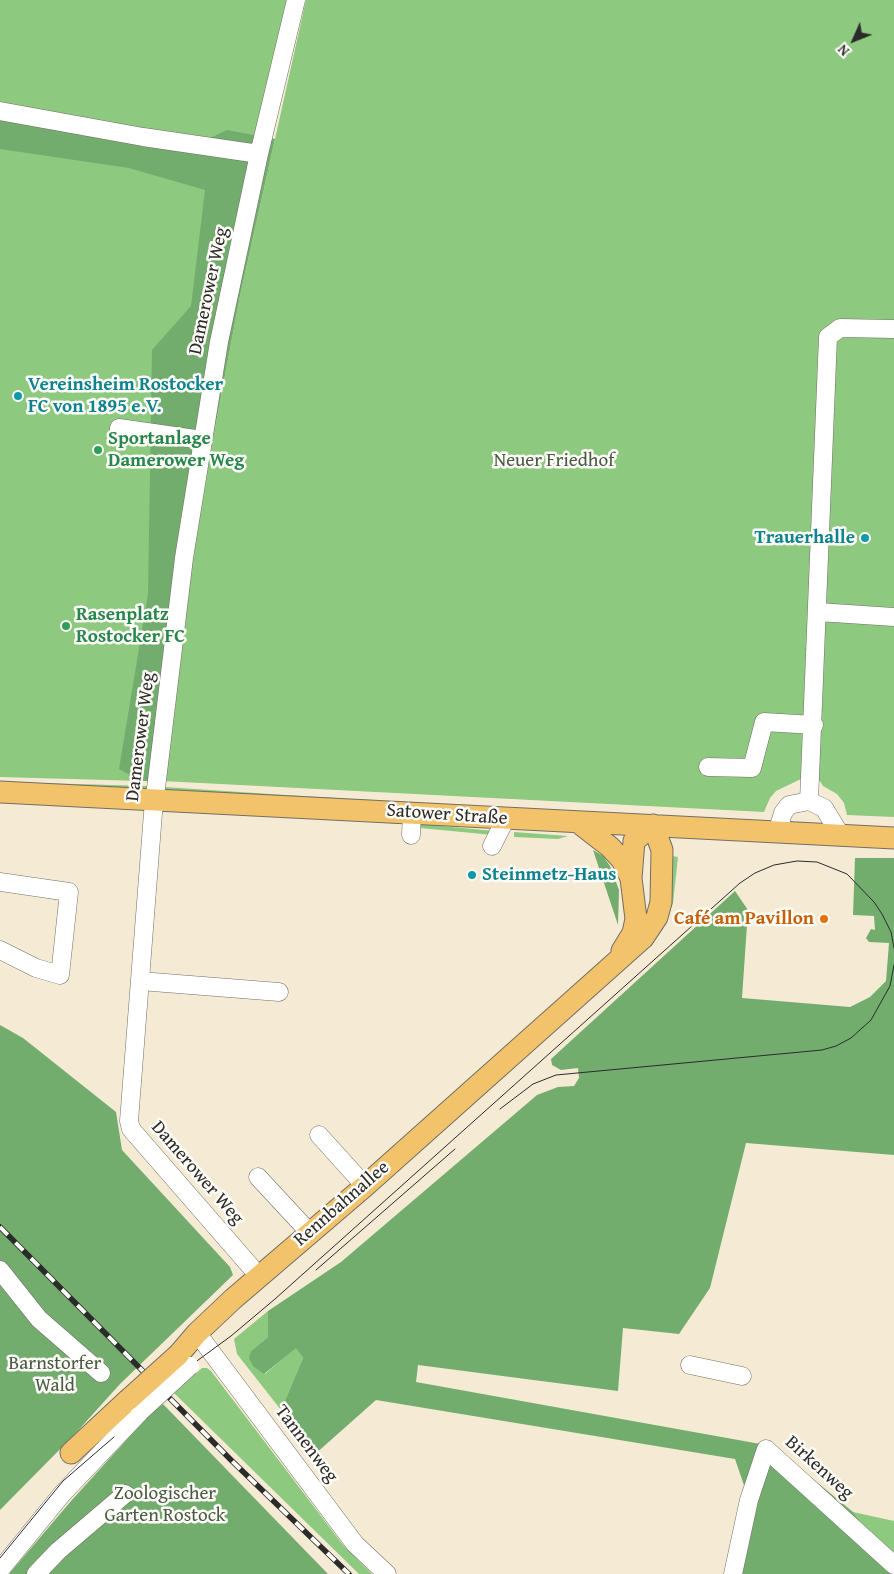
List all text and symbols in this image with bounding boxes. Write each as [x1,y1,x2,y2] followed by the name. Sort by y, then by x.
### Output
[829,15,879,65] north arrow
[833,40,854,61] text: N
[184,225,234,357] street label: Damerower Weg
[28,374,223,418] place label: Vereinsheim Rostocker FC von 1895 e.V.
[12,390,24,402] marker: Vereinsheim Rostocker FC von 1895 e.V.
[108,428,244,472] place label: Sportanlage Damerower Weg
[92,444,104,456] marker: Sportanlage Damerower Weg
[494,450,614,472] park label: Neuer Friedhof
[754,527,855,549] place label: Trauerhalle
[859,532,871,544] marker: Trauerhalle
[76,604,185,648] place label: Rasenplatz Rostocker FC
[60,620,72,632] marker: Rasenplatz Rostocker FC
[122,671,160,803] street label: Damerower Weg
[386,799,508,831] street label: Satower Straße
[482,864,616,886] place label: Steinmetz-Haus
[466,869,478,881] marker: Steinmetz-Haus
[674,908,814,930] place label: Café am Pavillon
[818,913,830,925] marker: Café am Pavillon
[146,1117,248,1229] street label: Damerower Weg
[290,1156,394,1252] street label: Rennbahnallee
[9,1353,101,1397] park label: Barnstorfer Wald
[269,1401,343,1487] street label: Tannenweg
[780,1431,858,1505] street label: Birkenweg
[105,1483,225,1527] park label: Zoologischer Garten Rostock

